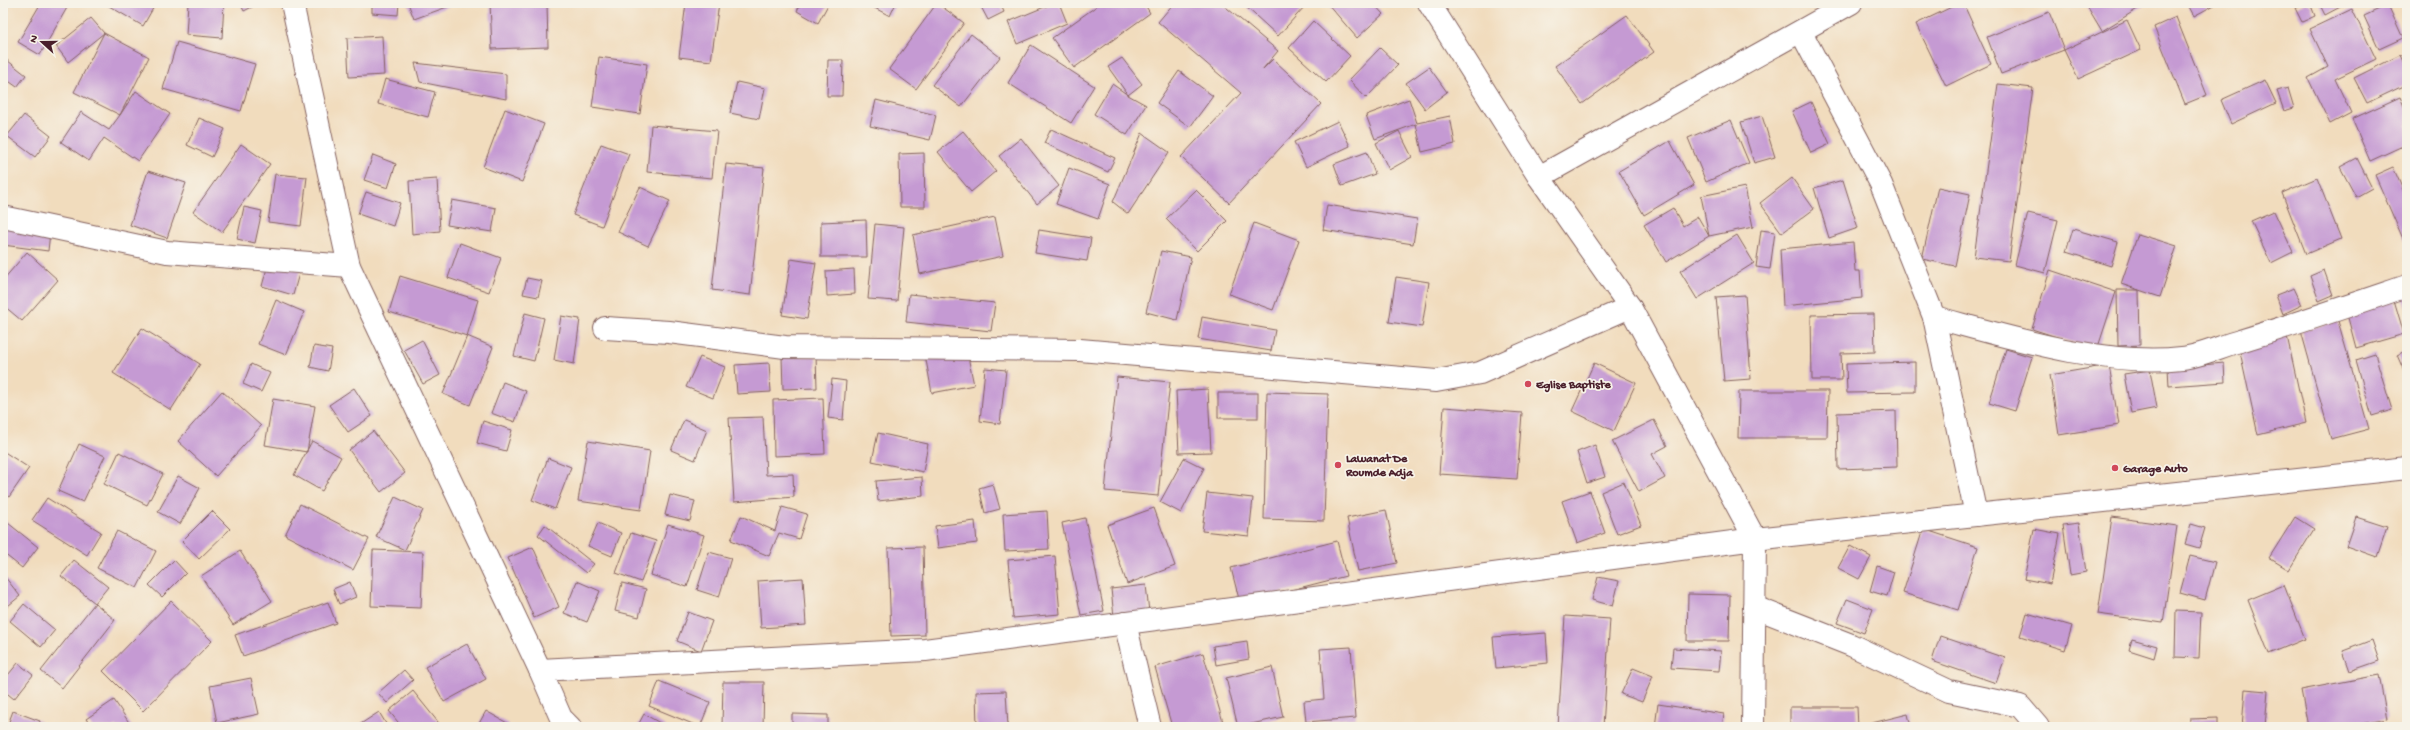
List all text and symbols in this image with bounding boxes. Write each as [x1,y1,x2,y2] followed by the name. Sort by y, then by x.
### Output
[22,22,62,62] north arrow
[28,34,41,45] text: N
[1523,379,1533,389] marker: Eglise Baptiste
[1535,379,1612,393] place label: Eglise Baptiste
[1345,453,1414,481] place label: Lawanat De Roumde Adja
[1333,460,1343,470] marker: Lawanat De Roumde Adja
[2110,463,2120,473] marker: Garage Auto
[2123,463,2189,477] place label: Garage Auto

